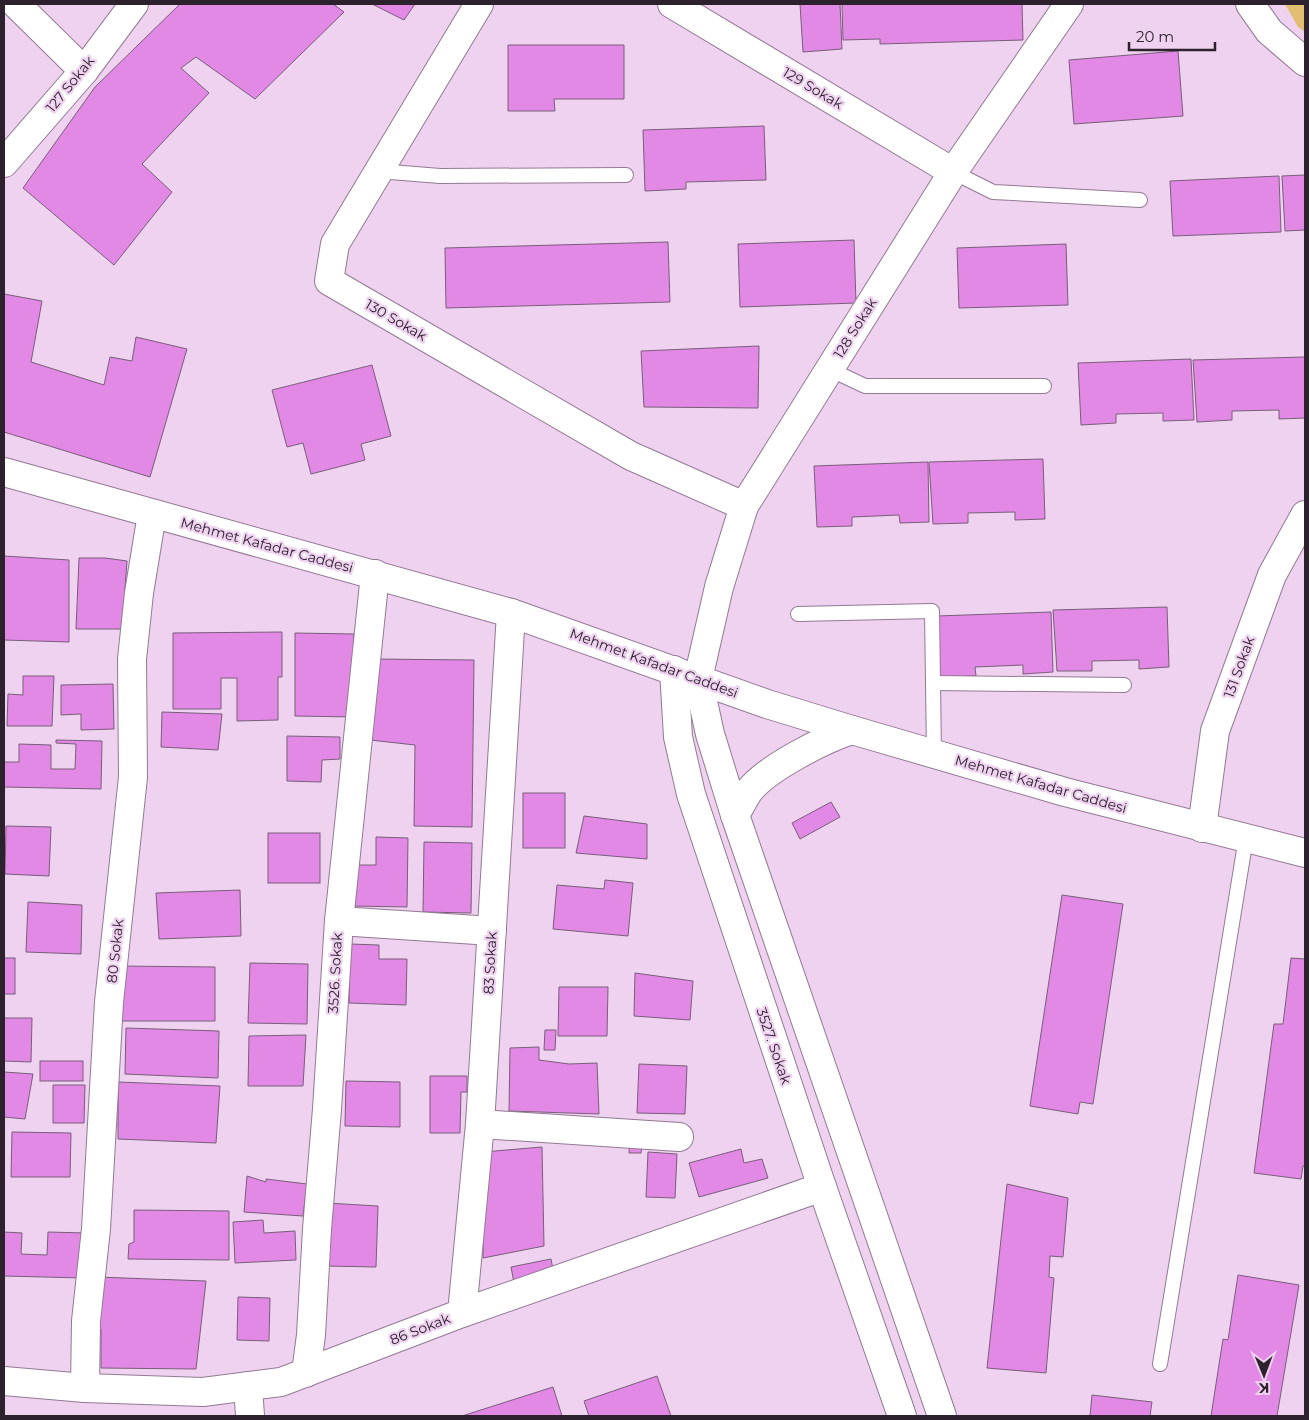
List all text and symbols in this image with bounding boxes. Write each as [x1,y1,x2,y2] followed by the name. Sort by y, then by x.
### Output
[1129,20,1215,52] scale bar
[1136,27,1174,46] text: 20 m
[42,52,99,116] street label: 127 Sokak
[779,63,847,113] street label: 129 Sokak
[829,294,881,362] street label: 128 Sokak
[362,295,431,345] street label: 130 Sokak
[179,513,355,577] street label: Mehmet Kafadar Caddesi
[567,624,741,702] street label: Mehmet Kafadar Caddesi
[1220,633,1259,700] street label: 131 Sokak
[953,751,1129,817] street label: Mehmet Kafadar Caddesi
[103,918,127,984] street label: 80 Sokak
[324,931,346,1014] street label: 3526. Sokak
[479,931,501,995] street label: 83 Sokak
[752,1005,796,1087] street label: 3527. Sokak
[387,1309,453,1349] street label: 86 Sokak
[1239,1350,1289,1400] north arrow
[1258,1379,1270,1397] text: K

